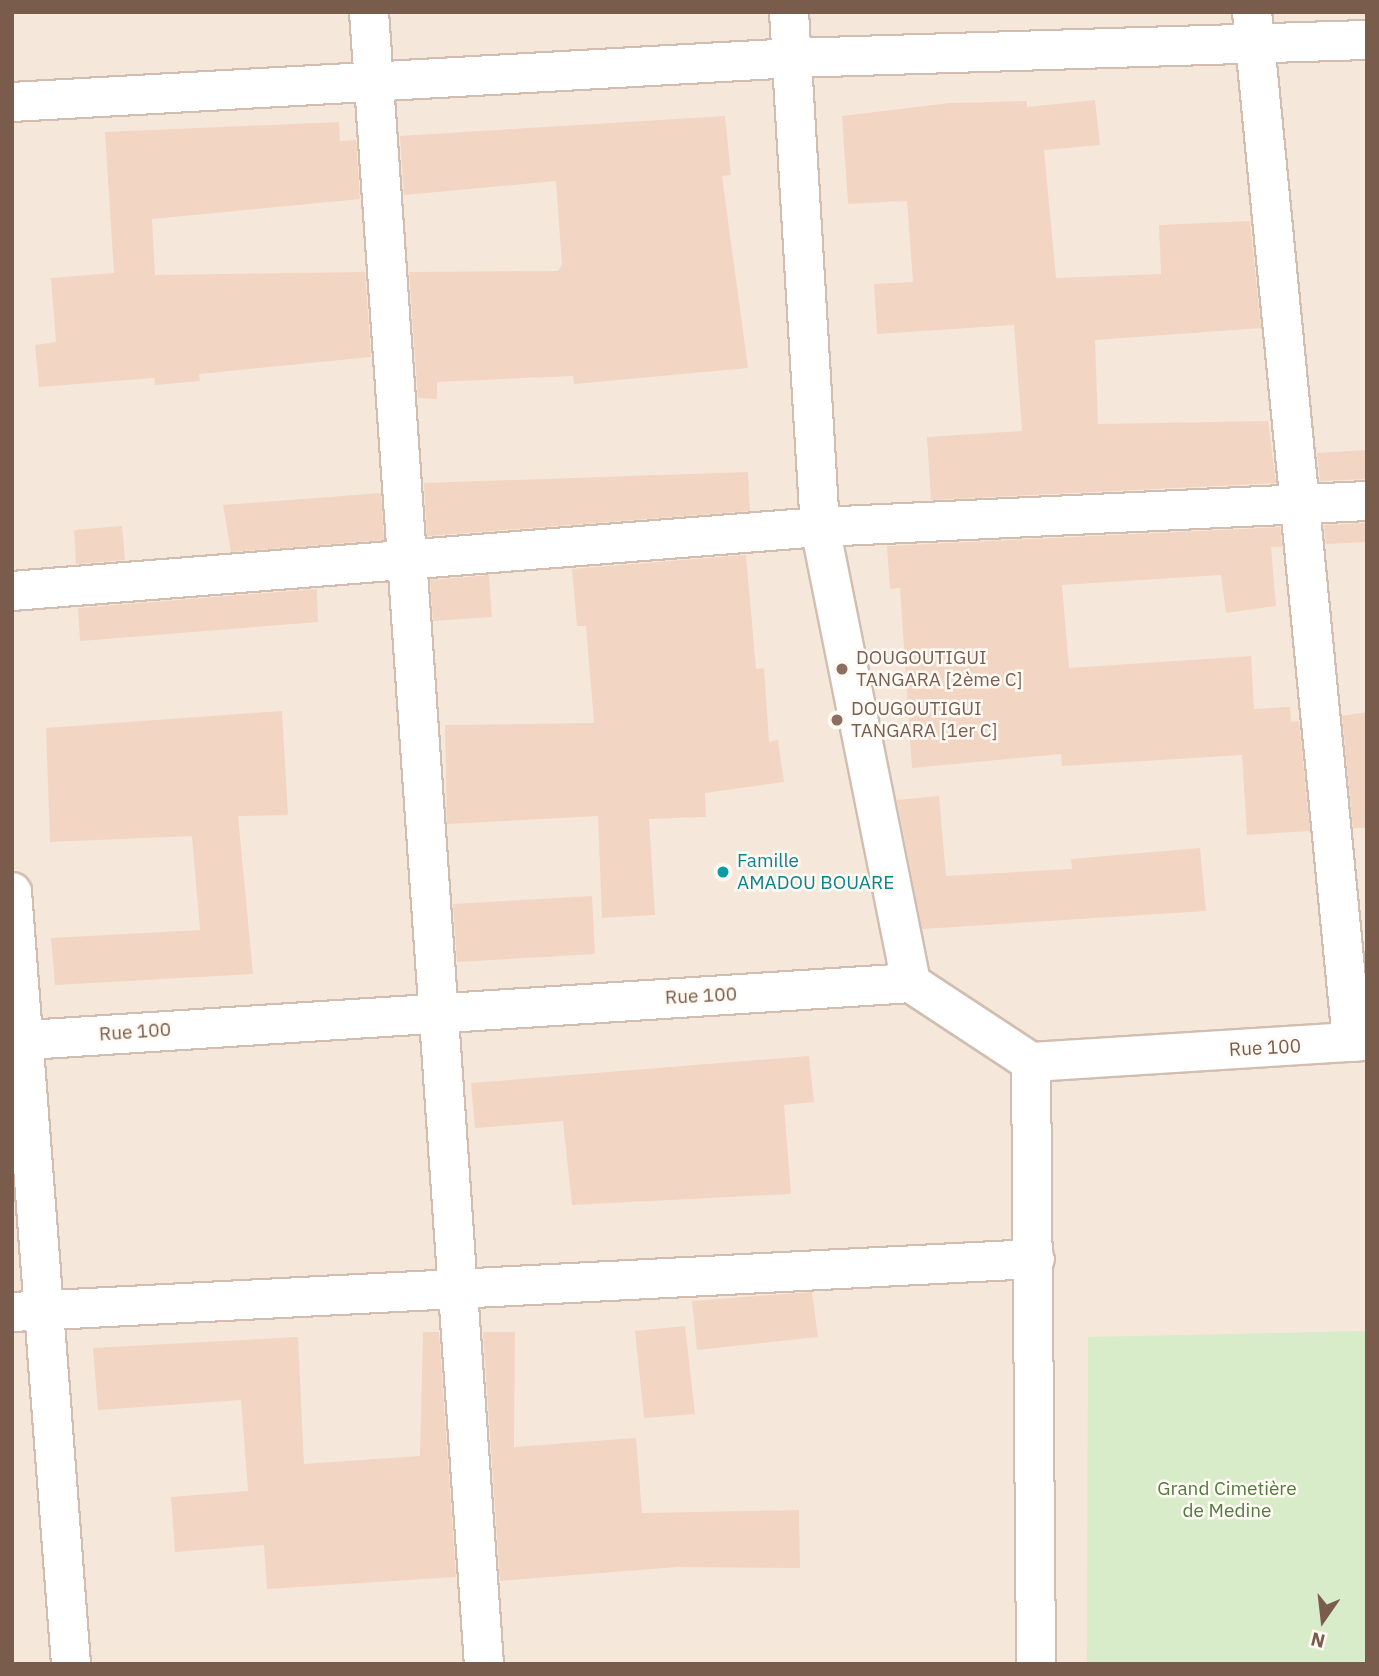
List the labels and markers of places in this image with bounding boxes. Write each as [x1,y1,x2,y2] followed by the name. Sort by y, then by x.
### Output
[856,647,1023,691] place label: DOUGOUTIGUI TANGARA [2ème C]
[834,661,850,677] marker: DOUGOUTIGUI TANGARA [2ème C]
[851,698,998,742] place label: DOUGOUTIGUI TANGARA [1er C]
[829,712,845,728] marker: DOUGOUTIGUI TANGARA [1er C]
[737,850,894,894] place label: Famille AMADOU BOUARE
[715,864,731,880] marker: Famille AMADOU BOUARE

